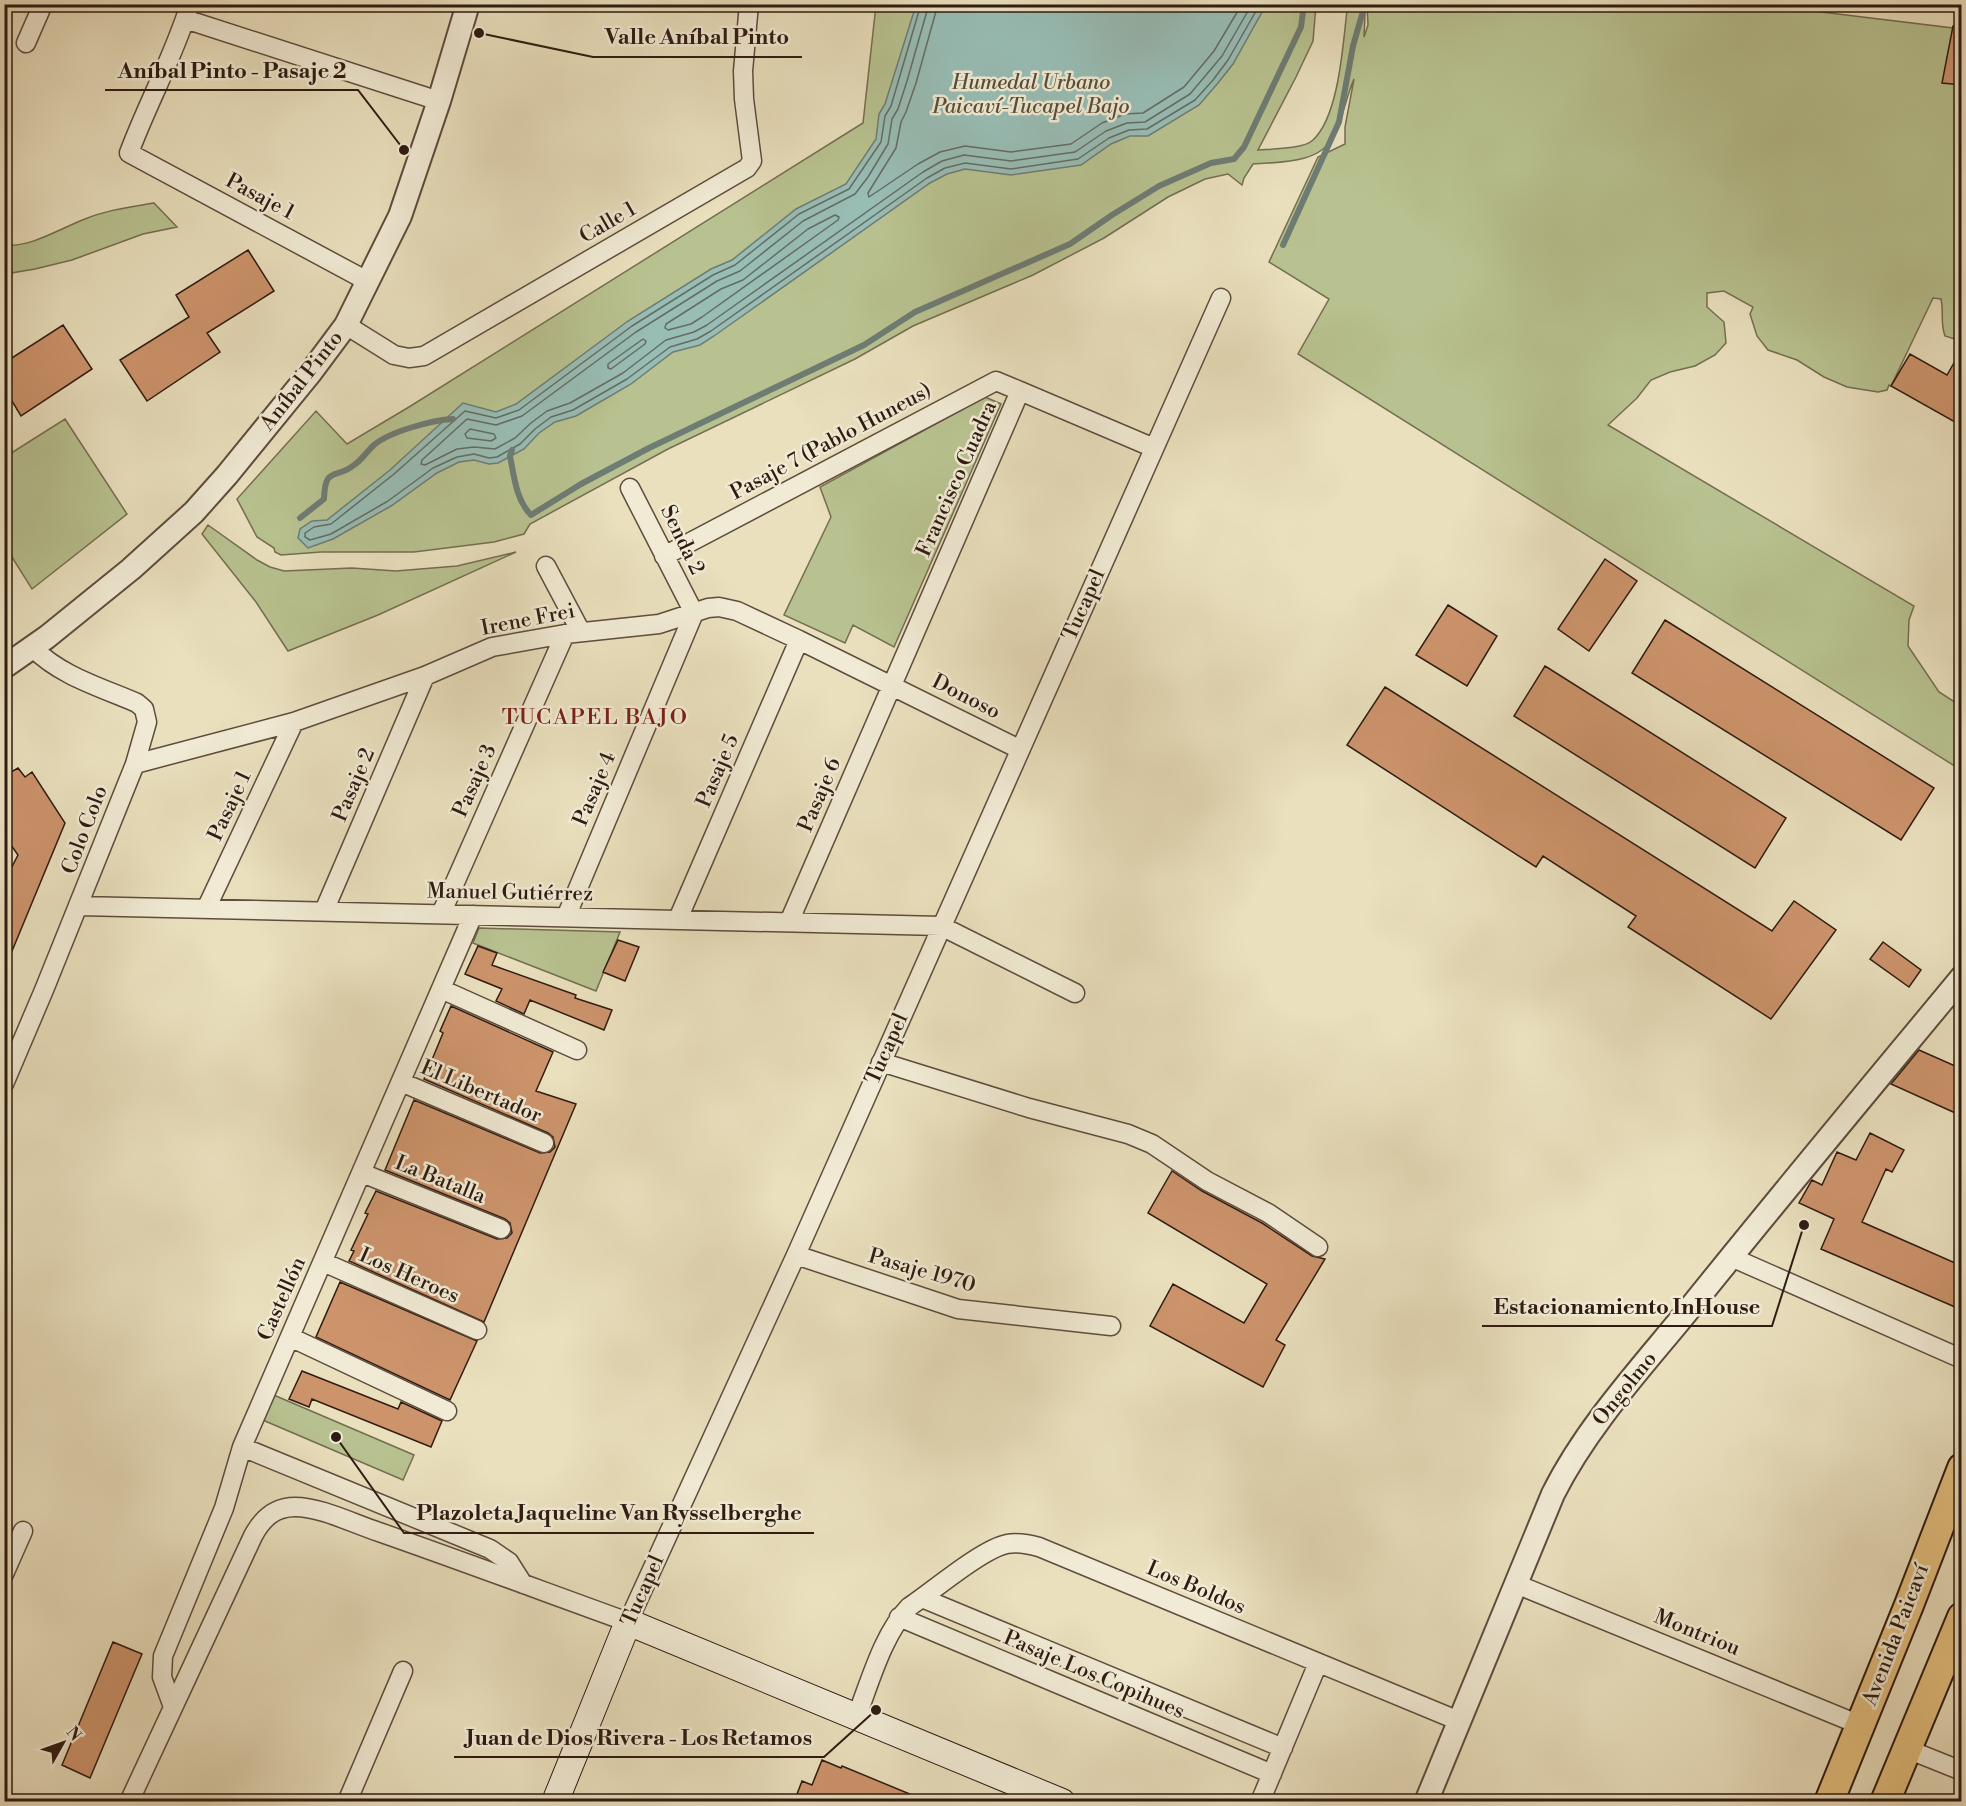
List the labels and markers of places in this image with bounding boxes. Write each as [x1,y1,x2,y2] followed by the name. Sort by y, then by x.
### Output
[593,17,802,57] callout: Valle Aníbal Pinto
[105,50,358,90] callout: Aníbal Pinto - Pasaje 2
[1482,1286,1772,1326] callout: Estacionamiento InHouse
[404,1493,814,1533] callout: Plazoleta Jaqueline Van Rysselberghe
[454,1717,824,1757] callout: Juan de Dios Rivera - Los Retamos

